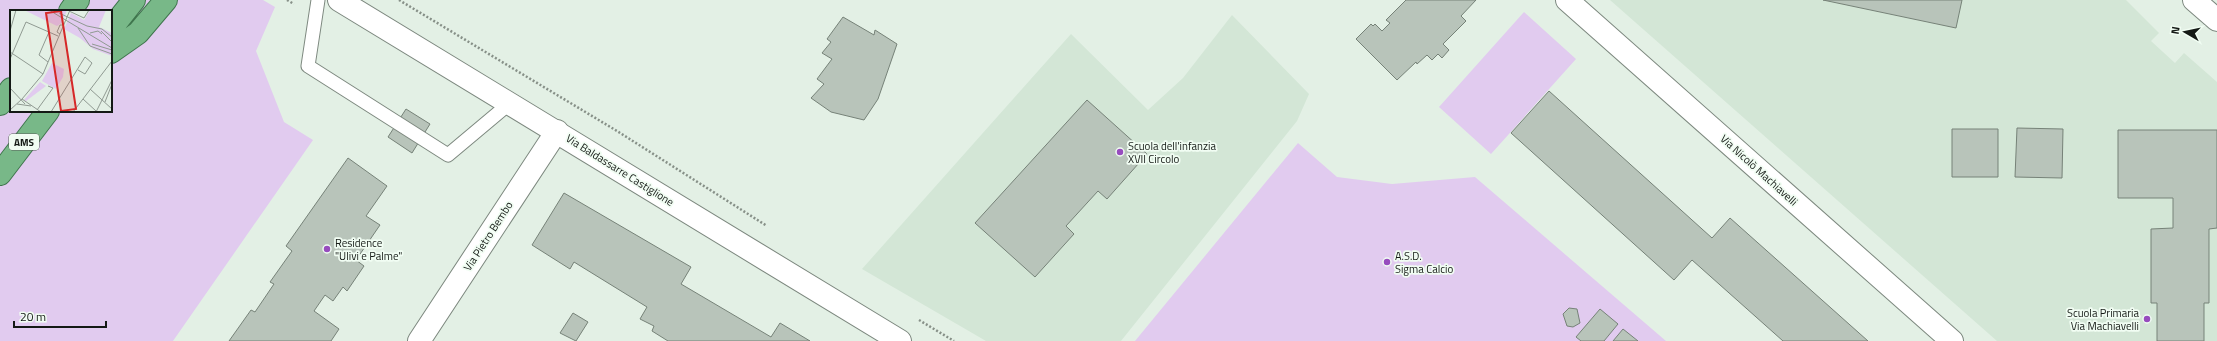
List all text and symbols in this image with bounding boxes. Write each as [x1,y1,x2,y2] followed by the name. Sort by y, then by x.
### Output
[10,10,112,112] inset map
[2165,12,2205,52] north arrow
[2167,25,2184,35] text: N
[563,130,678,210] street label: Via Baldassarre Castiglione
[1717,131,1801,209] street label: Via Nicolò Machiavelli
[9,134,39,150] road number: AMS
[1128,138,1216,167] place label: Scuola dell'infanzia XVII Circolo
[1115,147,1125,157] marker: Scuola dell'infanzia XVII Circolo
[459,198,517,274] street label: Via Pietro Bembo
[335,235,402,264] place label: Residence "Ulivi e Palme"
[322,244,332,254] marker: Residence "Ulivi e Palme"
[1395,248,1453,277] place label: A.S.D. Sigma Calcio
[1382,257,1392,267] marker: A.S.D. Sigma Calcio
[14,303,106,329] scale bar
[2067,305,2139,334] place label: Scuola Primaria Via Machiavelli
[20,307,46,326] text: 20 m
[2142,314,2152,324] marker: Scuola Primaria Via Machiavelli

